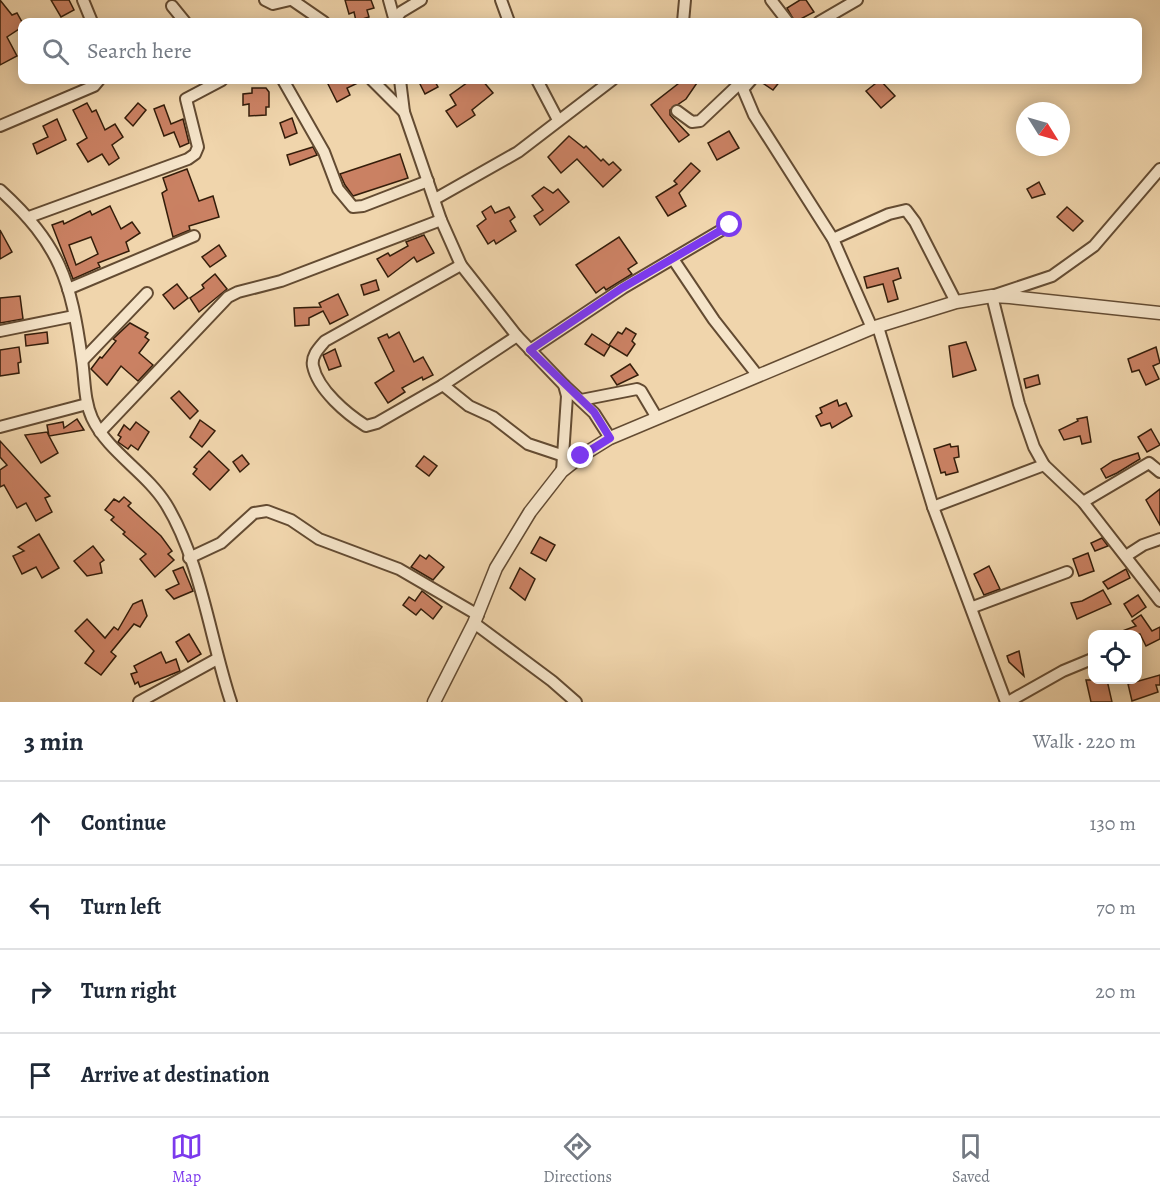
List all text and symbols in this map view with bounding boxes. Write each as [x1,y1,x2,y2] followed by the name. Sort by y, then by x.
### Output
[18,18,1142,84] search box
[39,35,72,68] icon: search
[87,36,192,66] text: Search here
[1016,102,1070,156] north arrow
[716,211,742,237] route start
[567,442,593,468] route end
[1088,630,1142,684] map controls
[1088,630,1142,684] button: locate
[24,724,84,759] text: 3 min
[1033,728,1136,755] text: Walk · 220 m
[24,807,57,840] icon: ahead
[81,808,166,838] text: Continue
[1090,810,1136,837] text: 130 m
[24,891,57,924] icon: left
[81,892,161,922] text: Turn left
[1096,894,1136,921] text: 70 m
[24,975,57,1008] icon: right
[81,976,177,1006] text: Turn right
[1095,978,1136,1005] text: 20 m
[24,1059,57,1092] icon: arrive
[81,1060,270,1090] text: Arrive at destination
[170,1130,203,1188] tab: Map
[543,1130,612,1188] tab: Directions
[952,1130,990,1188] tab: Saved

